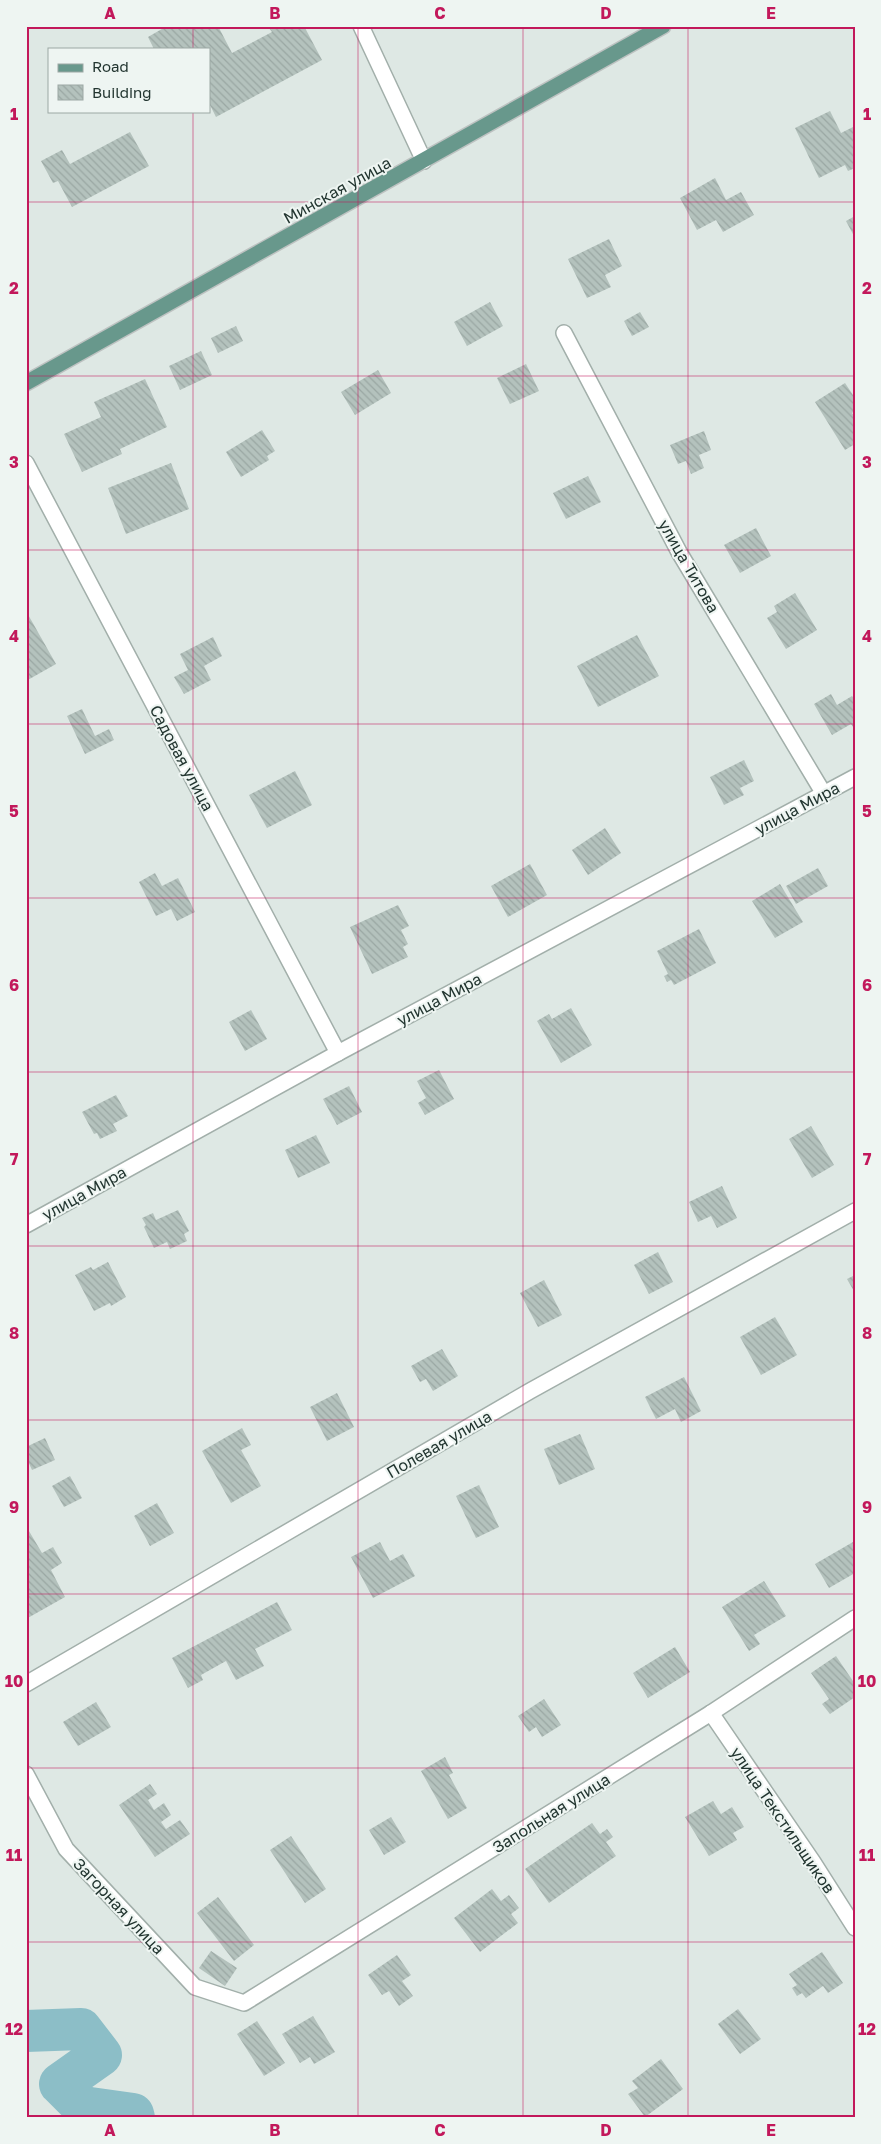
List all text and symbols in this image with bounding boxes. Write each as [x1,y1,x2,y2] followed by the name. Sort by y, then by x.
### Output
[104,3,116,23] text: A
[269,3,281,23] text: B
[434,3,446,23] text: C
[600,3,612,23] text: D
[766,3,776,23] text: E
[48,48,210,112] legend
[92,57,129,75] text: Road
[92,83,152,101] text: Building
[10,104,18,124] text: 1
[863,104,871,124] text: 1
[280,152,394,228] street label: Минская улица
[9,278,19,298] text: 2
[862,278,872,298] text: 2
[9,452,19,472] text: 3
[862,452,872,472] text: 3
[654,516,724,616] street label: улица Титова
[9,626,19,646] text: 4
[862,626,872,646] text: 4
[146,702,218,814] street label: Садовая улица
[751,777,843,839] street label: улица Мира
[9,801,19,821] text: 5
[862,801,872,821] text: 5
[393,968,485,1030] street label: улица Мира
[9,975,19,995] text: 6
[862,975,872,995] text: 6
[10,1149,19,1169] text: 7
[863,1149,872,1169] text: 7
[38,1162,130,1224] street label: улица Мира
[9,1323,19,1343] text: 8
[862,1323,872,1343] text: 8
[383,1406,495,1482] street label: Полевая улица
[9,1497,19,1517] text: 9
[862,1497,872,1517] text: 9
[5,1671,23,1691] text: 10
[858,1671,876,1691] text: 10
[727,1743,839,1897] street label: улица Текстильщиков
[489,1769,613,1857] street label: Запольная улица
[6,1845,22,1865] text: 11
[859,1845,875,1865] text: 11
[69,1854,169,1958] street label: Загорная улица
[5,2019,23,2039] text: 12
[858,2019,876,2039] text: 12
[104,2120,116,2140] text: A
[269,2120,281,2140] text: B
[434,2120,446,2140] text: C
[600,2120,612,2140] text: D
[766,2120,776,2140] text: E

